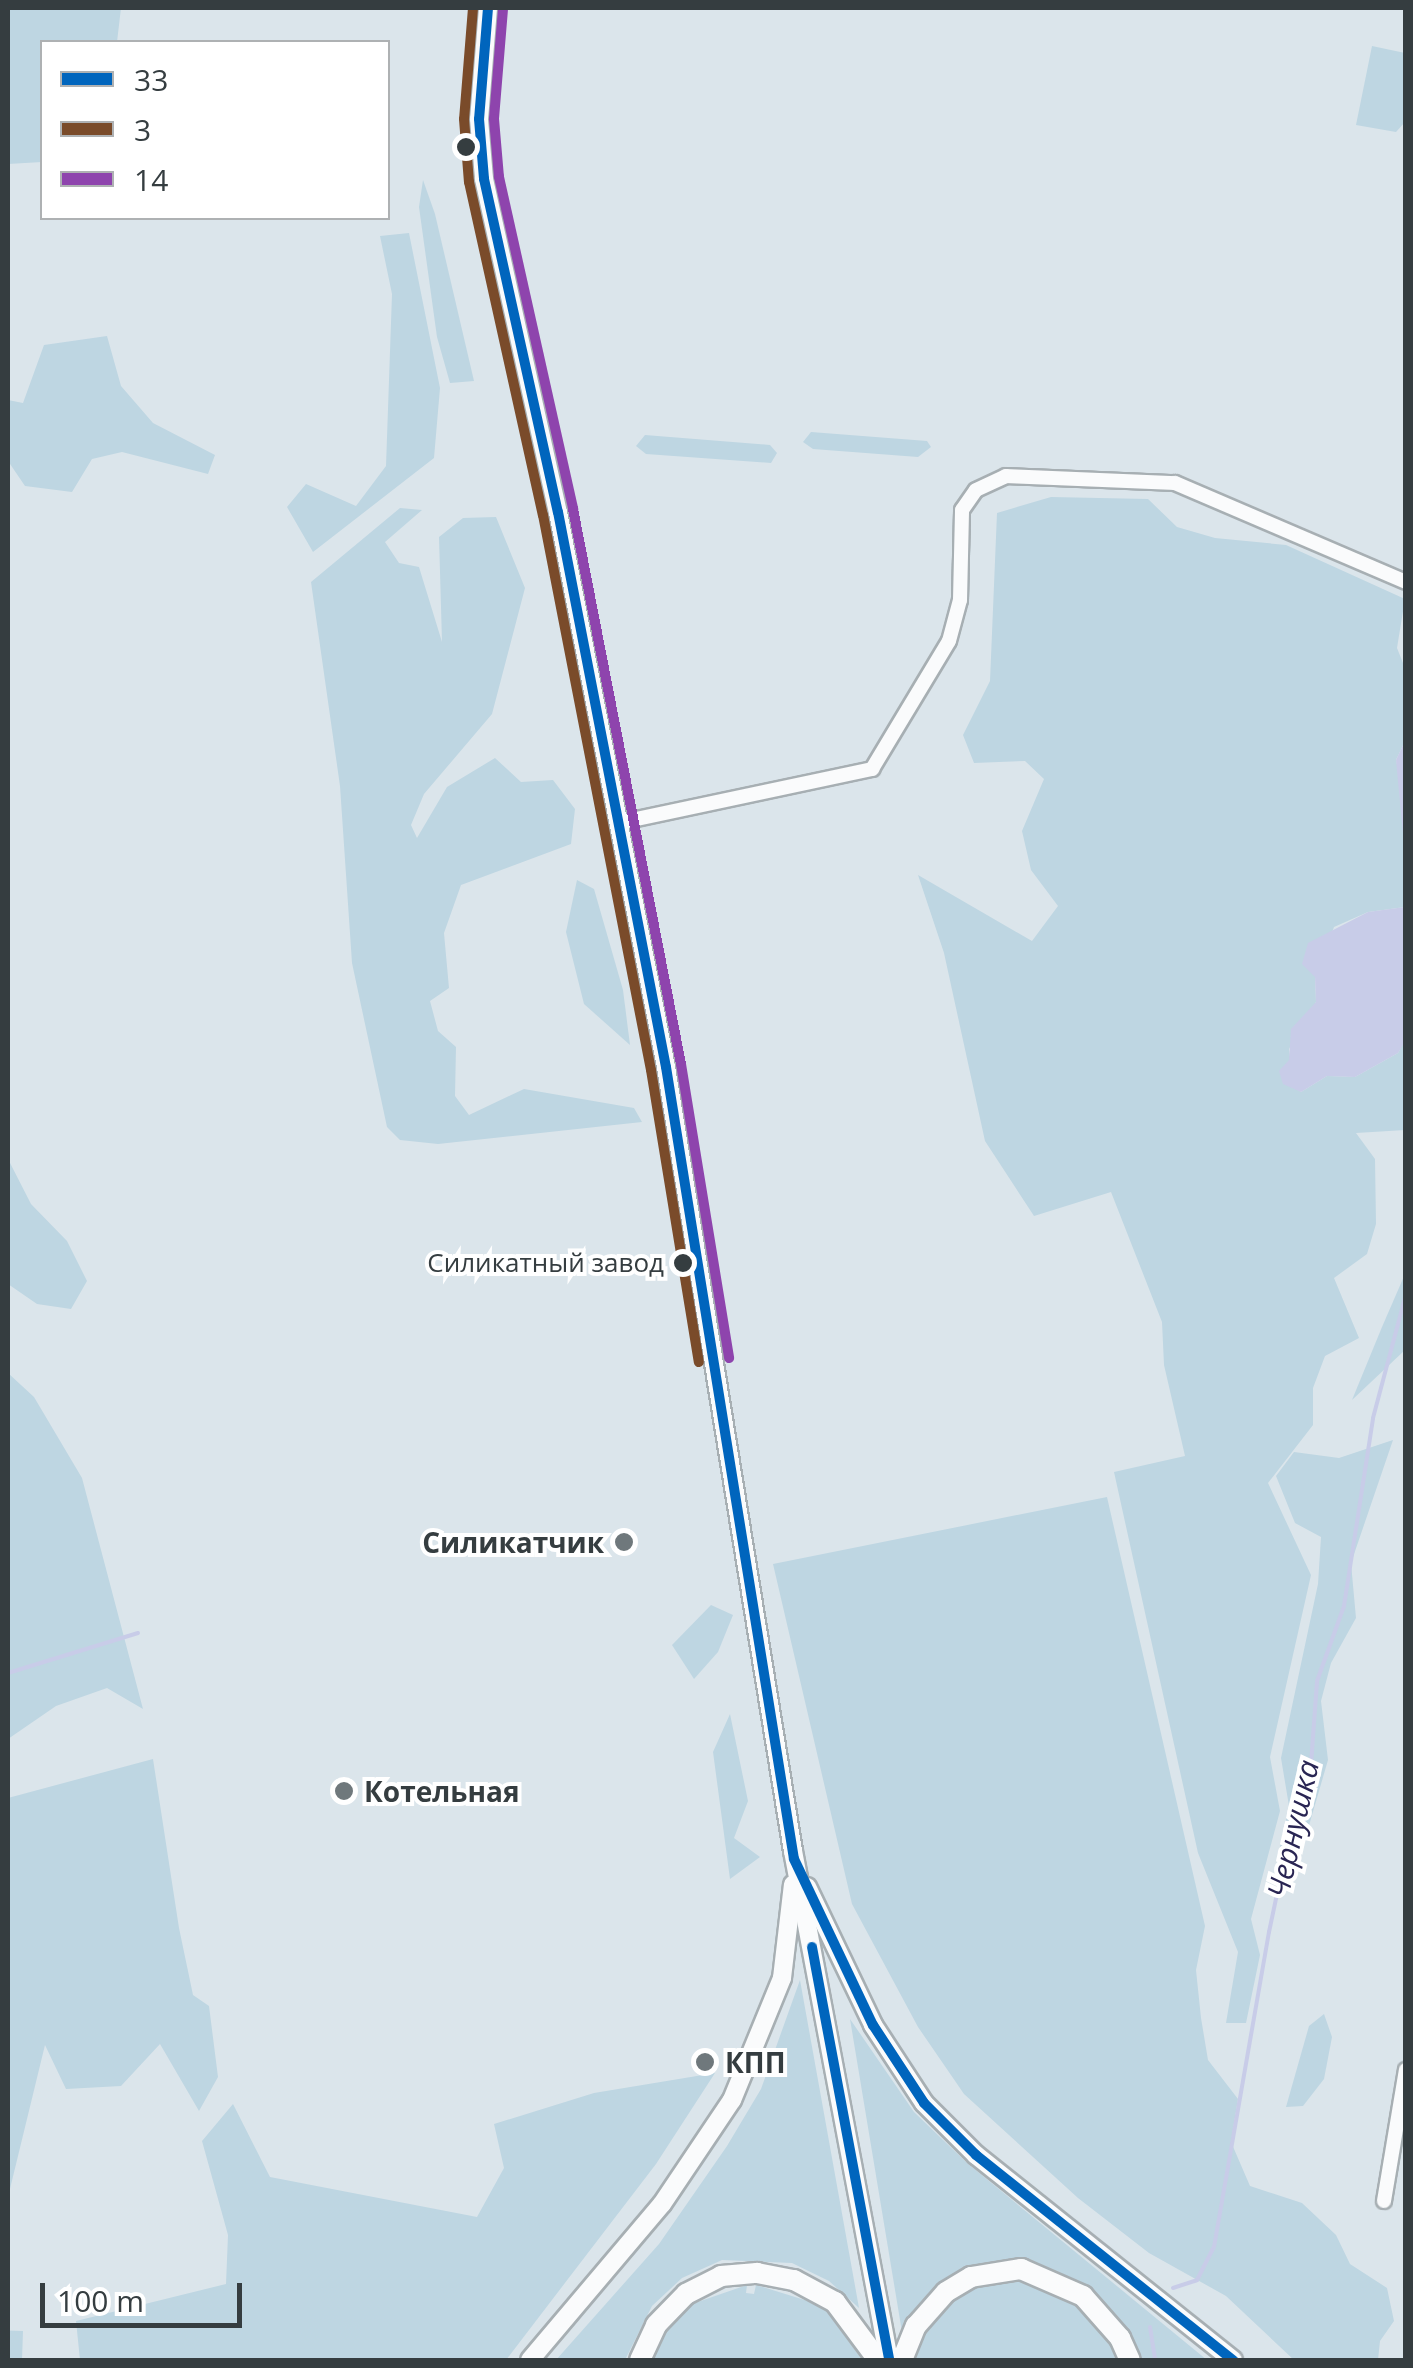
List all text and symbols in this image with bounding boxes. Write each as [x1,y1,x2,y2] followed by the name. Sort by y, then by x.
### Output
[40,40,390,220] legend
[134,59,168,100] text: 33
[134,109,151,150] text: 3
[456,137,476,157] unlabelled marker
[134,159,168,200] text: 14
[427,1247,664,1279] place label: Силикатный завод
[673,1253,693,1273] marker: Силикатный завод
[422,1525,604,1559] place label: Силикатчик
[613,1531,635,1553] marker: Силикатчик
[1260,1756,1326,1902] water label: Чернушка
[364,1774,519,1808] place label: Котельная
[333,1780,355,1802] marker: Котельная
[725,2045,786,2079] place label: КПП
[694,2051,716,2073] marker: КПП
[45,2263,248,2325] scale bar
[57,2280,144,2321] text: 100 m

